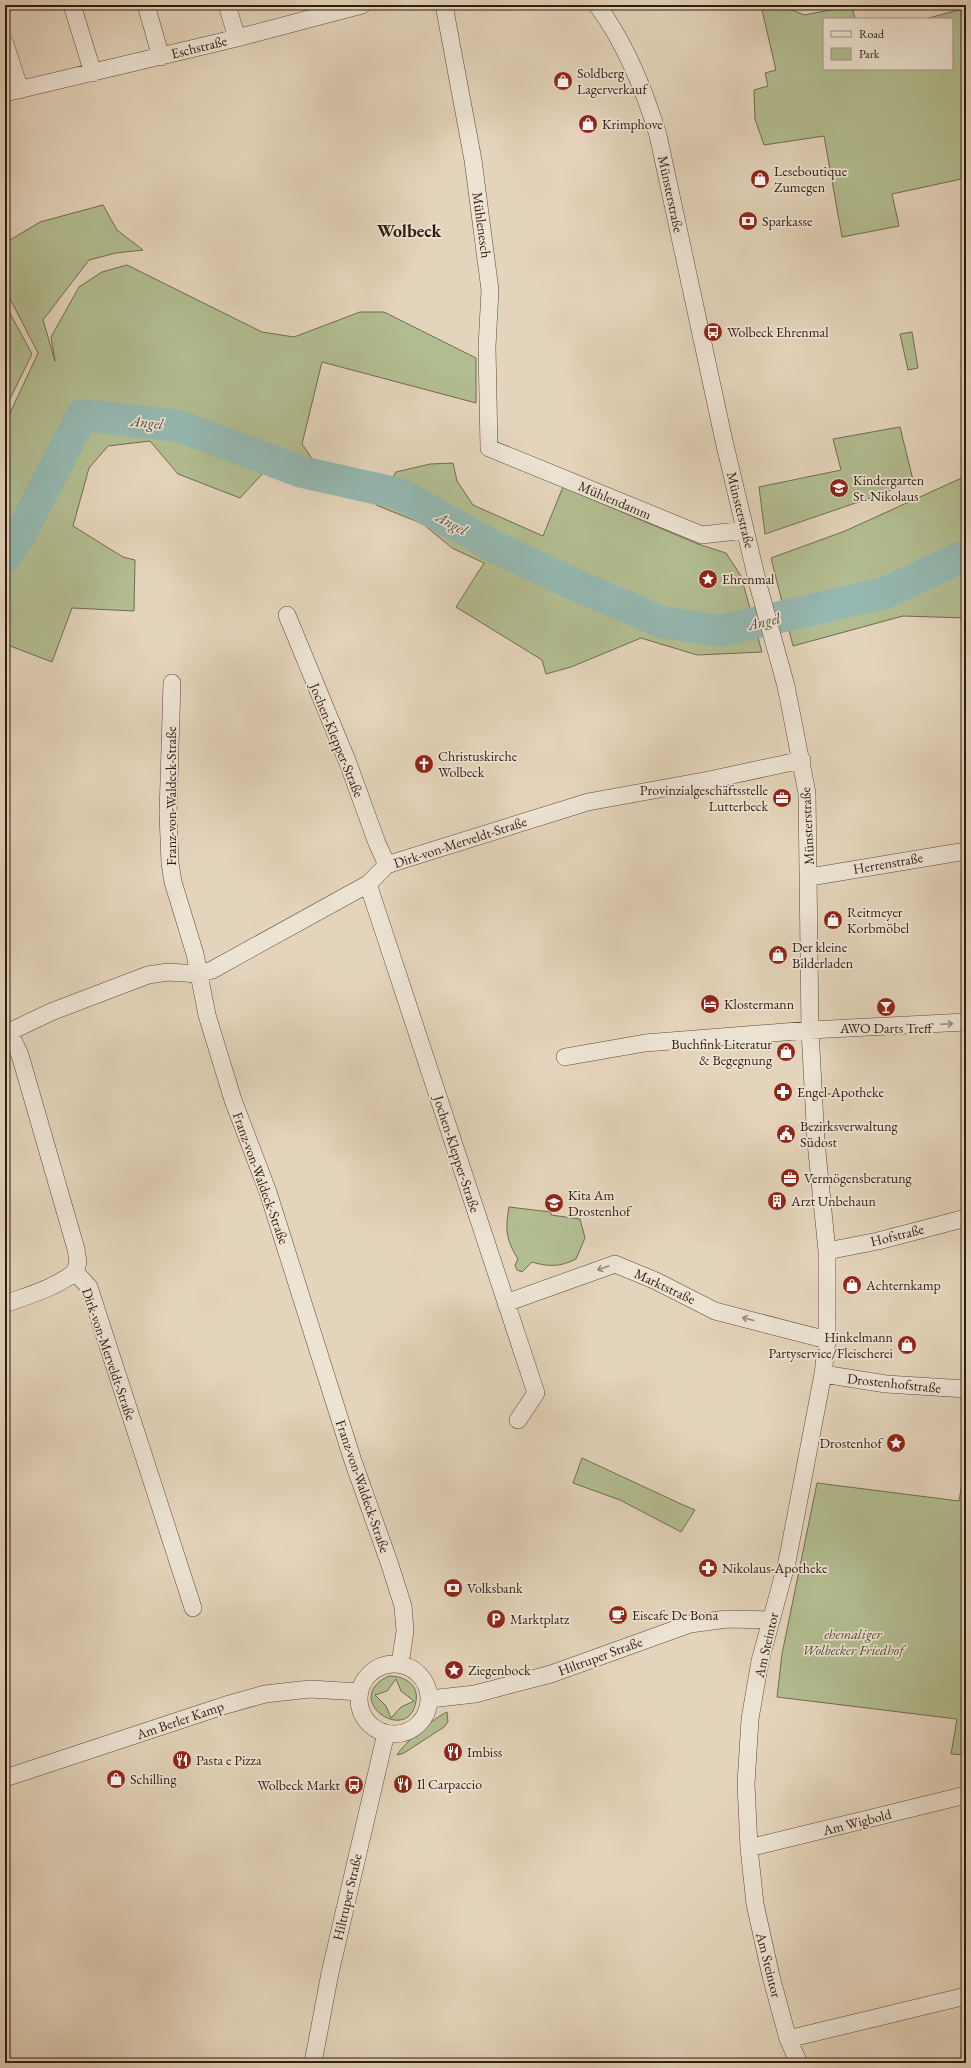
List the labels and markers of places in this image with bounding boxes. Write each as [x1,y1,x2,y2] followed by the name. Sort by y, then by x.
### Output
[577,64,648,98] place label: Soldberg Lagerverkauf
[552,70,574,92] shop icon: Soldberg Lagerverkauf
[577,113,599,135] shop icon: Krimphove
[602,115,663,133] place label: Krimphove
[774,162,848,196] place label: Leseboutique Zumegen
[749,168,771,190] shop icon: Leseboutique Zumegen
[737,210,759,232] bank icon: Sparkasse
[762,212,813,230] place label: Sparkasse
[702,321,724,343] bus stop icon: Wolbeck Ehrenmal
[727,323,829,341] place label: Wolbeck Ehrenmal
[853,471,925,505] place label: Kindergarten St. Nikolaus
[828,477,850,499] school or university icon: Kindergarten St. Nikolaus
[697,568,719,590] place icon: Ehrenmal
[722,570,775,588] place label: Ehrenmal
[438,747,518,781] place label: Christuskirche Wolbeck
[413,753,435,775] church icon: Christuskirche Wolbeck
[640,781,769,815] place label: Provinzialgeschäftsstelle Lutterbeck
[771,787,793,809] office icon: Provinzialgeschäftsstelle Lutterbeck
[847,903,910,937] place label: Reitmeyer Korbmöbel
[822,909,844,931] shop icon: Reitmeyer Korbmöbel
[792,938,854,972] place label: Der kleine Bilderladen
[767,944,789,966] shop icon: Der kleine Bilderladen
[699,993,721,1015] hotel icon: Klostermann
[724,995,795,1013] place label: Klostermann
[875,996,897,1018] bar icon: AWO Darts Treff
[839,1019,934,1037] place label: AWO Darts Treff
[671,1035,773,1069] place label: Buchfink Literatur & Begegnung
[775,1041,797,1063] shop icon: Buchfink Literatur & Begegnung
[772,1081,794,1103] pharmacy icon: Engel-Apotheke
[797,1083,885,1101] place label: Engel-Apotheke
[800,1117,899,1151] place label: Bezirksverwaltung Südost
[775,1123,797,1145] public building icon: Bezirksverwaltung Südost
[779,1167,801,1189] office icon: Vermögensberatung
[804,1169,913,1187] place label: Vermögensberatung
[568,1186,632,1220] place label: Kita Am Drostenhof
[766,1190,788,1212] building icon: Arzt Unbehaun
[543,1192,565,1214] school or university icon: Kita Am Drostenhof
[790,1192,876,1210] place label: Arzt Unbehaun
[841,1274,863,1296] shop icon: Achternkamp
[865,1276,941,1294] place label: Achternkamp
[769,1328,894,1362] place label: Hinkelmann Partyservice/Fleischerei
[896,1334,918,1356] shop icon: Hinkelmann Partyservice/Fleischerei
[885,1432,907,1454] place icon: Drostenhof
[819,1434,884,1452] place label: Drostenhof
[697,1557,719,1579] pharmacy icon: Nikolaus-Apotheke
[722,1559,828,1577] place label: Nikolaus-Apotheke
[442,1577,464,1599] bank icon: Volksbank
[467,1579,523,1597] place label: Volksbank
[607,1604,629,1626] cafe icon: Eiscafe De Bona
[632,1606,719,1624] place label: Eiscafe De Bona
[485,1608,507,1630] parking icon: Marktplatz
[510,1610,570,1628] place label: Marktplatz
[443,1659,465,1681] place icon: Ziegenbock
[468,1661,531,1679] place label: Ziegenbock
[442,1741,464,1763] restaurant icon: Imbiss
[467,1743,503,1761] place label: Imbiss
[171,1749,193,1771] restaurant icon: Pasta e Pizza
[196,1751,262,1769] place label: Pasta e Pizza
[105,1768,127,1790] shop icon: Schilling
[130,1770,177,1788] place label: Schilling
[392,1773,414,1795] restaurant icon: Il Carpaccio
[343,1774,365,1796] bus stop icon: Wolbeck Markt
[417,1775,482,1793] place label: Il Carpaccio
[257,1776,341,1794] place label: Wolbeck Markt

